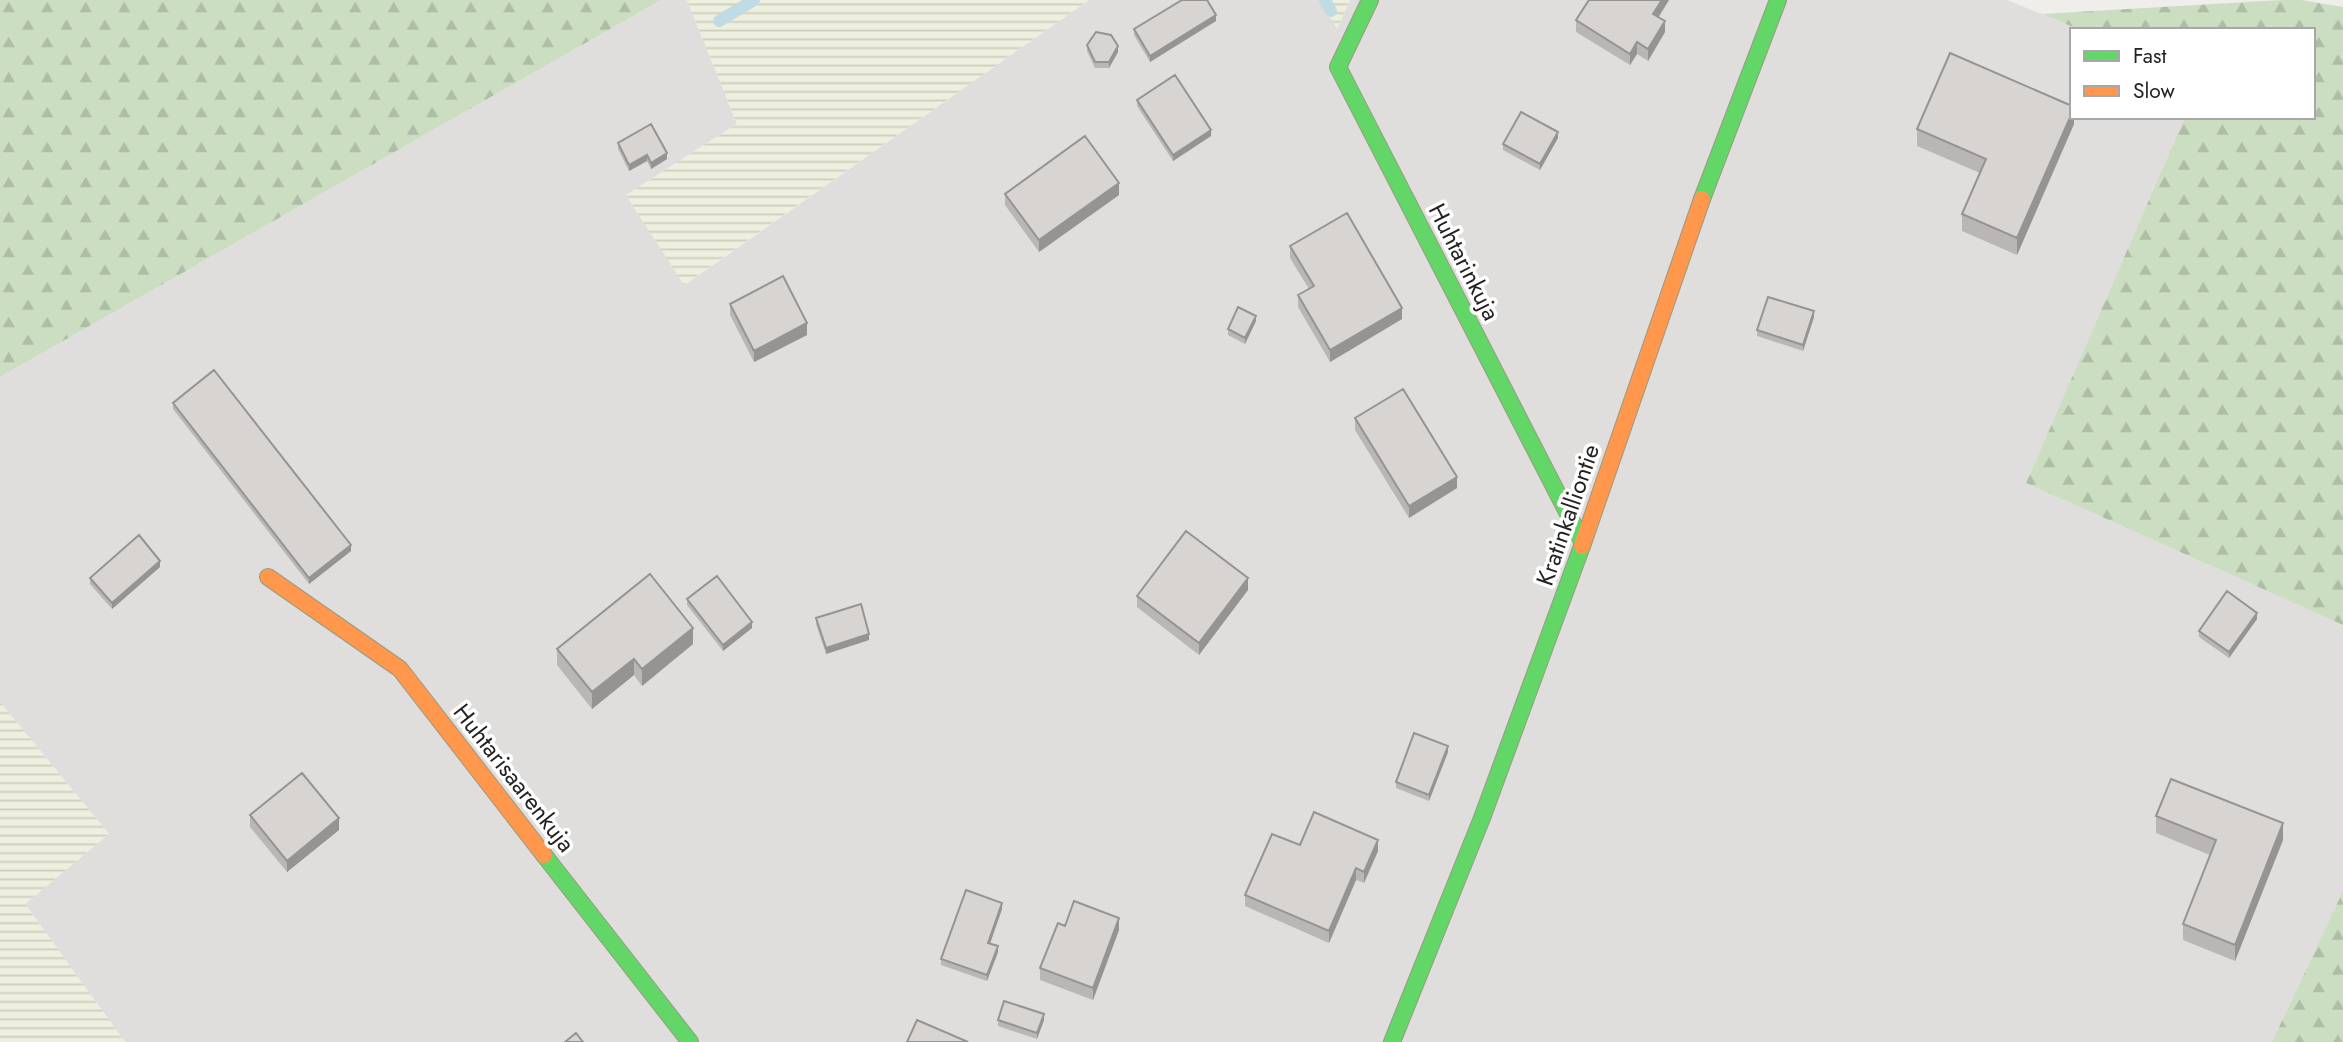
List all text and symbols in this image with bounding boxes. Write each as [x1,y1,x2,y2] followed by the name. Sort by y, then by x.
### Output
[2070,28,2315,119] legend
[2133,41,2166,71] text: Fast
[2133,76,2175,106] text: Slow
[1420,197,1509,326] street label: Huhtarinkuja
[1527,439,1608,590] street label: Kratinkalliontie
[445,696,584,859] street label: Huhtarisaarenkuja

